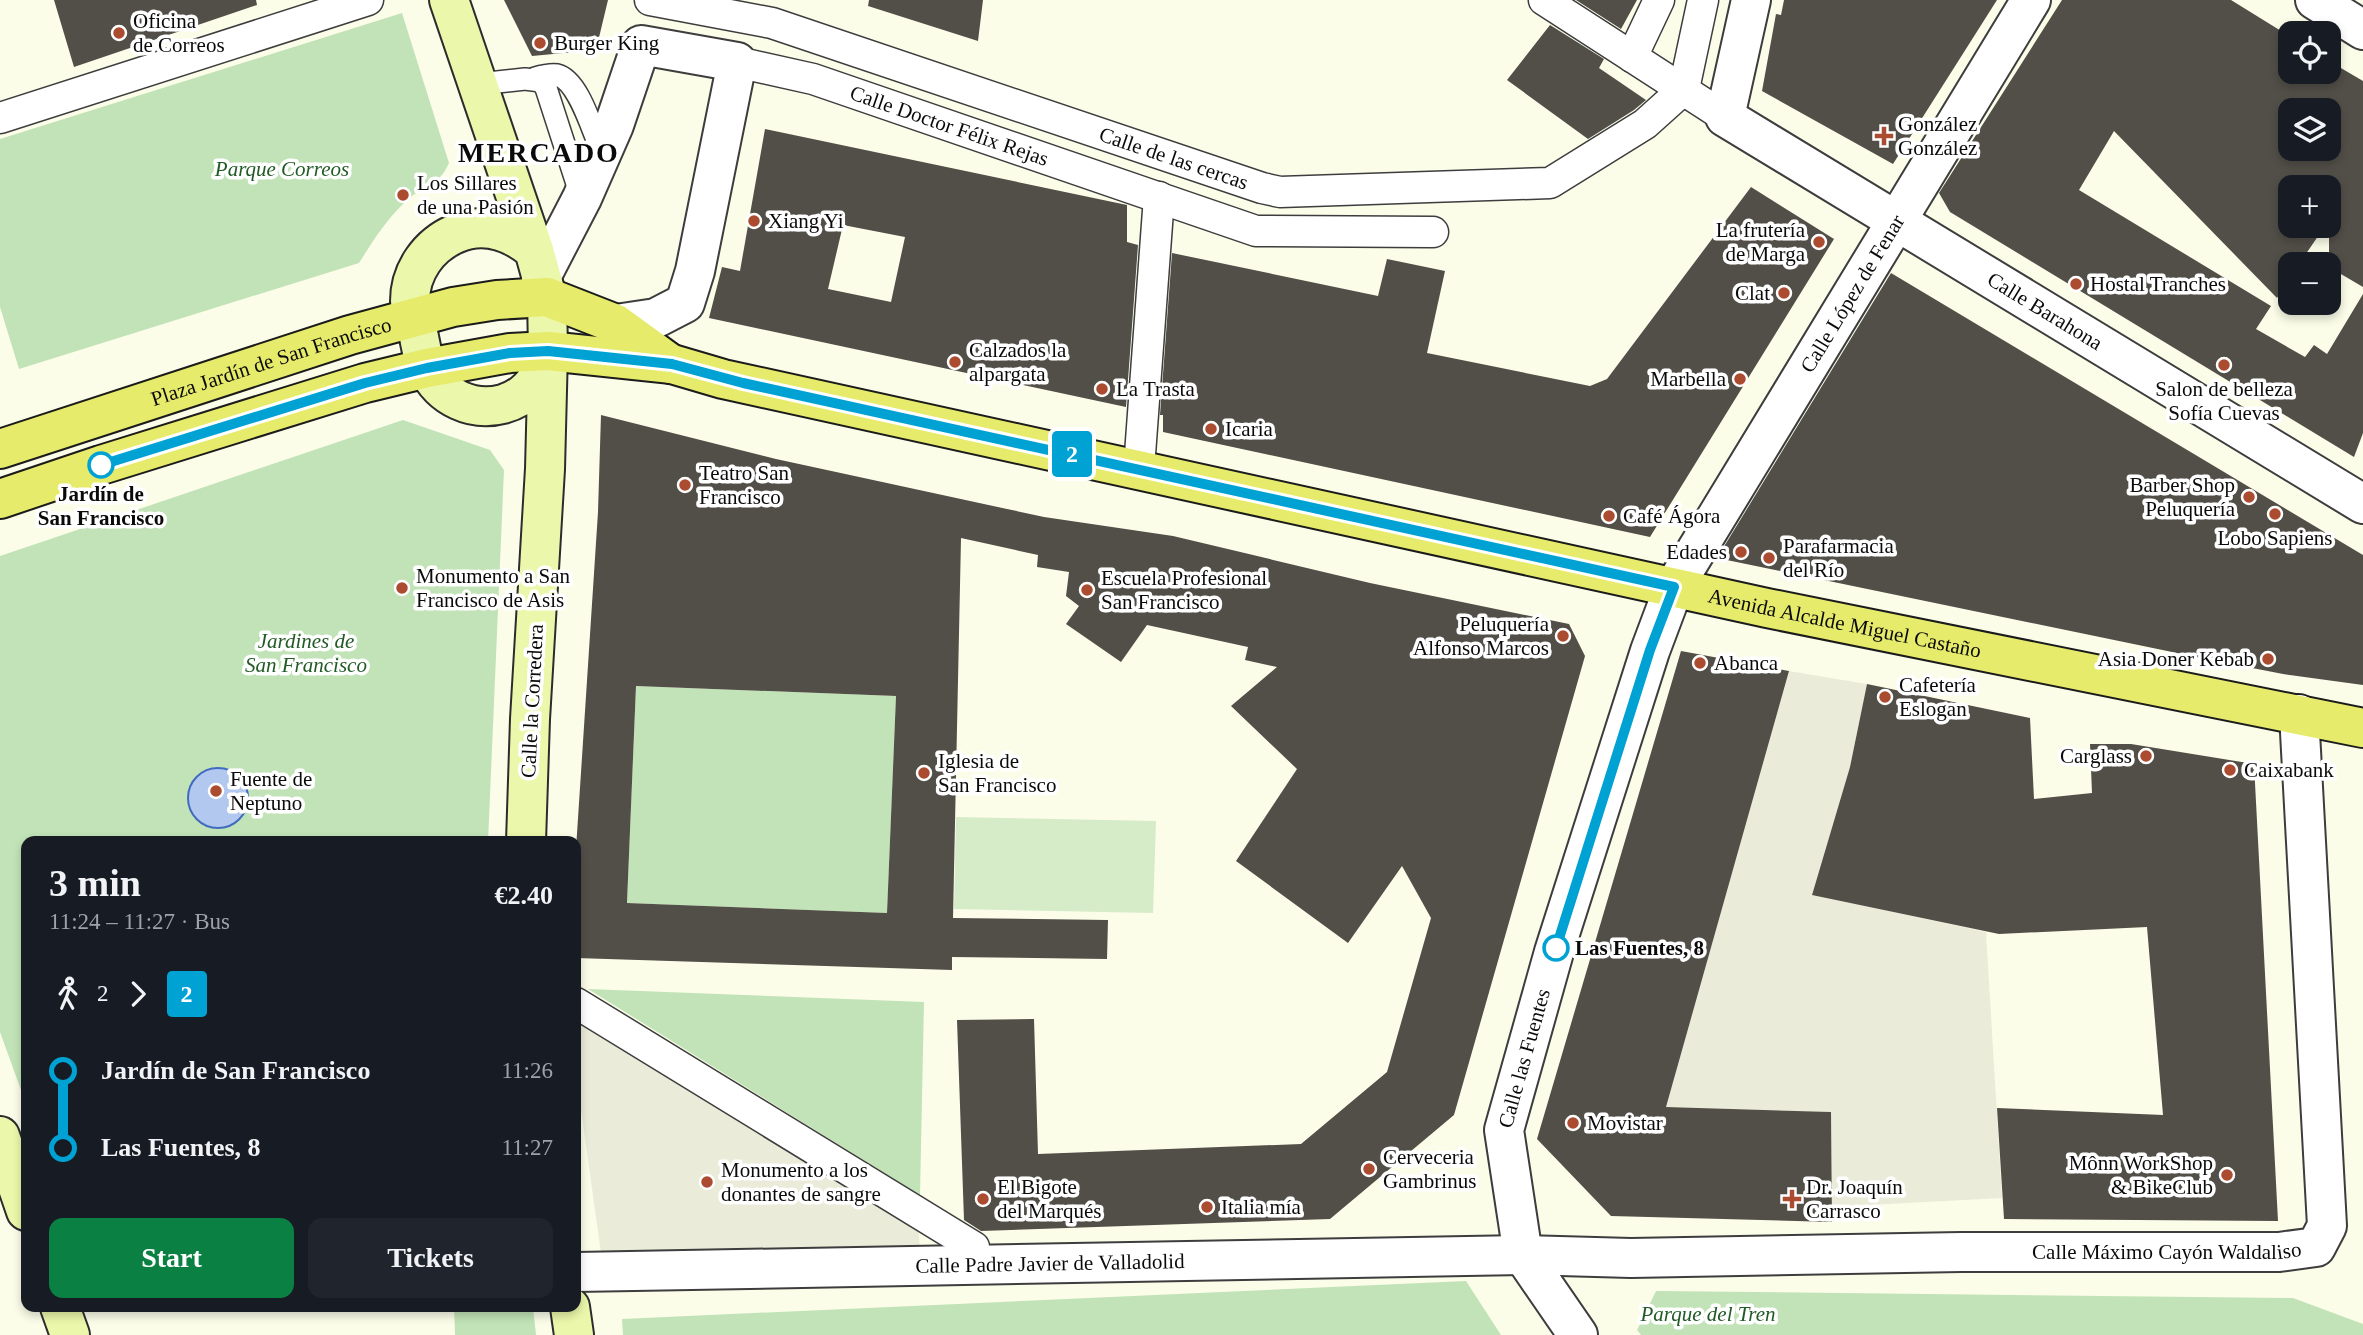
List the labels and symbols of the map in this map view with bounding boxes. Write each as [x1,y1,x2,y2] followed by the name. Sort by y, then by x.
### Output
[133,9,225,57] place label: Oficina de Correos
[111,25,127,41] marker: Oficina de Correos
[554,31,660,55] place label: Burger King
[532,35,548,51] marker: Burger King
[847,81,1052,171] street label: Calle Doctor Félix Rejas
[1898,112,1977,160] place label: González González
[1096,122,1251,194] street label: Calle de las cercas
[1876,128,1892,144] marker: González González
[458,137,620,168] district label: MERCADO
[214,157,349,181] park label: Parque Correos
[417,171,534,219] place label: Los Sillares de una Pasión
[395,187,411,203] marker: Los Sillares de una Pasión
[768,209,844,233] place label: Xiang Yi
[1795,210,1909,377] street label: Calle López de Fenar
[746,213,762,229] marker: Xiang Yi
[1716,218,1806,266] place label: La frutería de Marga
[1811,234,1827,250] marker: La frutería de Marga
[1983,267,2107,355] street label: Calle Barahona
[2090,272,2226,296] place label: Hostal Tranches
[2068,276,2084,292] marker: Hostal Tranches
[1735,281,1770,305] place label: Clat
[1776,285,1792,301] marker: Clat
[148,312,394,411] street label: Plaza Jardín de San Francisco
[969,338,1067,386] place label: Calzados la alpargata
[947,354,963,370] marker: Calzados la alpargata
[2216,357,2232,373] marker: Salon de belleza Sofía Cuevas
[1650,367,1727,391] place label: Marbella
[1732,371,1748,387] marker: Marbella
[1116,377,1195,401] place label: La Trasta
[2155,377,2293,425] place label: Salon de belleza Sofía Cuevas
[1094,381,1110,397] marker: La Trasta
[1225,417,1273,441] place label: Icaria
[1203,421,1219,437] marker: Icaria
[1049,431,1095,477] line badge: 2
[88,452,114,478] marker: Jardín de San Francisco
[699,461,790,509] place label: Teatro San Francisco
[2129,473,2236,521] place label: Barber Shop Peluquería
[677,477,693,493] marker: Teatro San Francisco
[38,482,164,530] place label: Jardín de San Francisco
[2241,489,2257,505] marker: Barber Shop Peluquería
[1623,504,1721,528] place label: Café Ágora
[2267,506,2283,522] marker: Lobo Sapiens
[1601,508,1617,524] marker: Café Ágora
[2218,526,2332,550] place label: Lobo Sapiens
[1783,534,1894,582] place label: Parafarmacia del Río
[1666,540,1727,564] place label: Edades
[1733,544,1749,560] marker: Edades
[1761,550,1777,566] marker: Parafarmacia del Río
[416,564,570,612] place label: Monumento a San Francisco de Asis
[1101,566,1267,614] place label: Escuela Profesional San Francisco
[394,580,410,596] marker: Monumento a San Francisco de Asis
[1079,582,1095,598] marker: Escuela Profesional San Francisco
[1706,583,1983,663] street label: Avenida Alcalde Miguel Castaño
[1413,612,1550,660] place label: Peluquería Alfonso Marcos
[516,623,548,778] street label: Calle la Corredera
[1555,628,1571,644] marker: Peluquería Alfonso Marcos
[245,629,367,677] park label: Jardines de San Francisco
[2098,647,2254,671] place label: Asia Doner Kebab
[1714,651,1779,675] place label: Abanca
[2260,651,2276,667] marker: Asia Doner Kebab
[1692,655,1708,671] marker: Abanca
[1899,673,1977,721] place label: Cafetería Eslogan
[1877,689,1893,705] marker: Cafetería Eslogan
[2060,744,2132,768] place label: Carglass
[2138,748,2154,764] marker: Carglass
[938,749,1056,797] place label: Iglesia de San Francisco
[2244,758,2334,782] place label: Caixabank
[2222,762,2238,778] marker: Caixabank
[916,765,932,781] marker: Iglesia de San Francisco
[230,767,312,815] place label: Fuente de Neptuno
[208,783,224,799] marker: Fuente de Neptuno
[1543,935,1569,961] marker: Las Fuentes, 8
[1575,936,1704,960] place label: Las Fuentes, 8
[1493,986,1555,1131] street label: Calle las Fuentes
[1587,1111,1663,1135] place label: Movistar
[1565,1115,1581,1131] marker: Movistar
[1383,1145,1476,1193] place label: Cerveceria Gambrinus
[2069,1151,2213,1199] place label: Mônn WorkShop & BikeClub
[721,1158,881,1206] place label: Monumento a los donantes de sangre
[1361,1161,1377,1177] marker: Cerveceria Gambrinus
[2219,1167,2235,1183] marker: Mônn WorkShop & BikeClub
[699,1174,715,1190] marker: Monumento a los donantes de sangre
[997,1175,1101,1223] place label: El Bigote del Marqués
[1806,1175,1903,1223] place label: Dr. Joaquín Carrasco
[975,1191,991,1207] marker: El Bigote del Marqués
[1784,1191,1800,1207] marker: Dr. Joaquín Carrasco
[1221,1195,1302,1219] place label: Italia mía
[1199,1199,1215,1215] marker: Italia mía
[2032,1237,2303,1264] street label: Calle Máximo Cayón Waldaliso
[915,1249,1185,1278] street label: Calle Padre Javier de Valladolid
[1640,1302,1775,1326] park label: Parque del Tren

